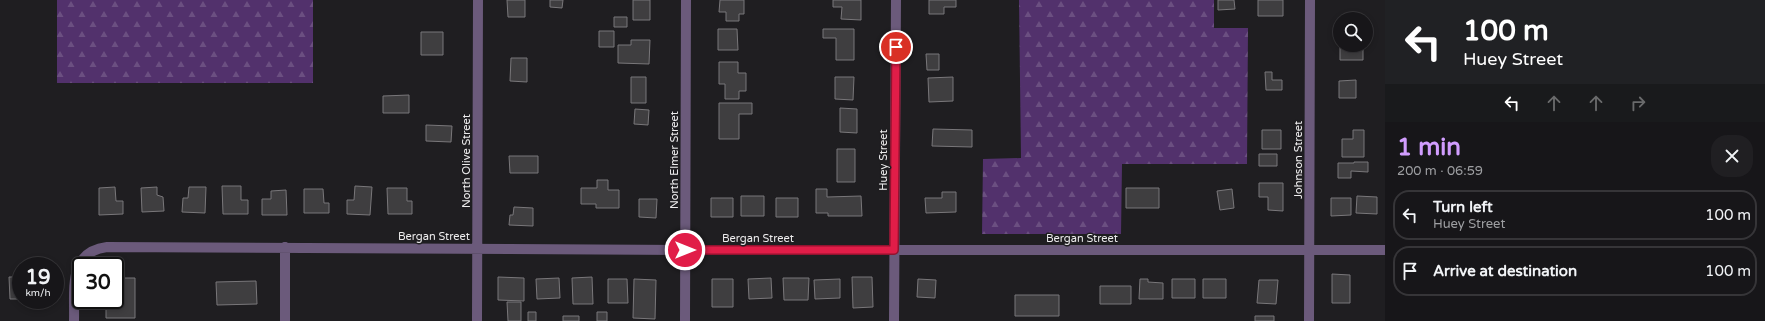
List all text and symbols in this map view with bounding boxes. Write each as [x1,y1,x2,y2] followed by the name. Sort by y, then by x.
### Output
[1333,12,1373,52] map controls
[1333,12,1373,52] button: search
[1463,14,1549,48] text: 100 m
[1397,16,1449,68] icon: left
[879,30,913,64] pin
[885,36,907,58] icon: arrive
[1463,48,1563,70] text: Huey Street
[1501,92,1523,114] icon: left
[1543,92,1565,114] icon: ahead
[1585,92,1607,114] icon: ahead
[1627,92,1649,114] icon: right
[668,111,681,209] street label: North Elmer Street
[460,114,473,208] street label: North Olive Street
[1292,121,1305,199] street label: Johnson Street
[877,129,890,191] street label: Huey Street
[1397,133,1461,162] text: 1 min
[1711,135,1753,177] button: close
[1397,163,1483,179] text: 200 m · 06:59
[1433,198,1493,216] text: Turn left
[1399,204,1421,226] icon: left
[1705,206,1751,224] text: 100 m
[1433,216,1505,232] text: Huey Street
[664,229,706,271] position arrow
[398,230,470,243] street label: Bergan Street
[722,232,794,245] street label: Bergan Street
[1046,232,1118,245] street label: Bergan Street
[72,257,124,309] speed limit sign: 30
[1399,260,1421,282] icon: arrive
[1433,262,1577,280] text: Arrive at destination
[1705,262,1751,280] text: 100 m
[25,266,51,290] text: 19
[25,287,51,299] text: km/h

